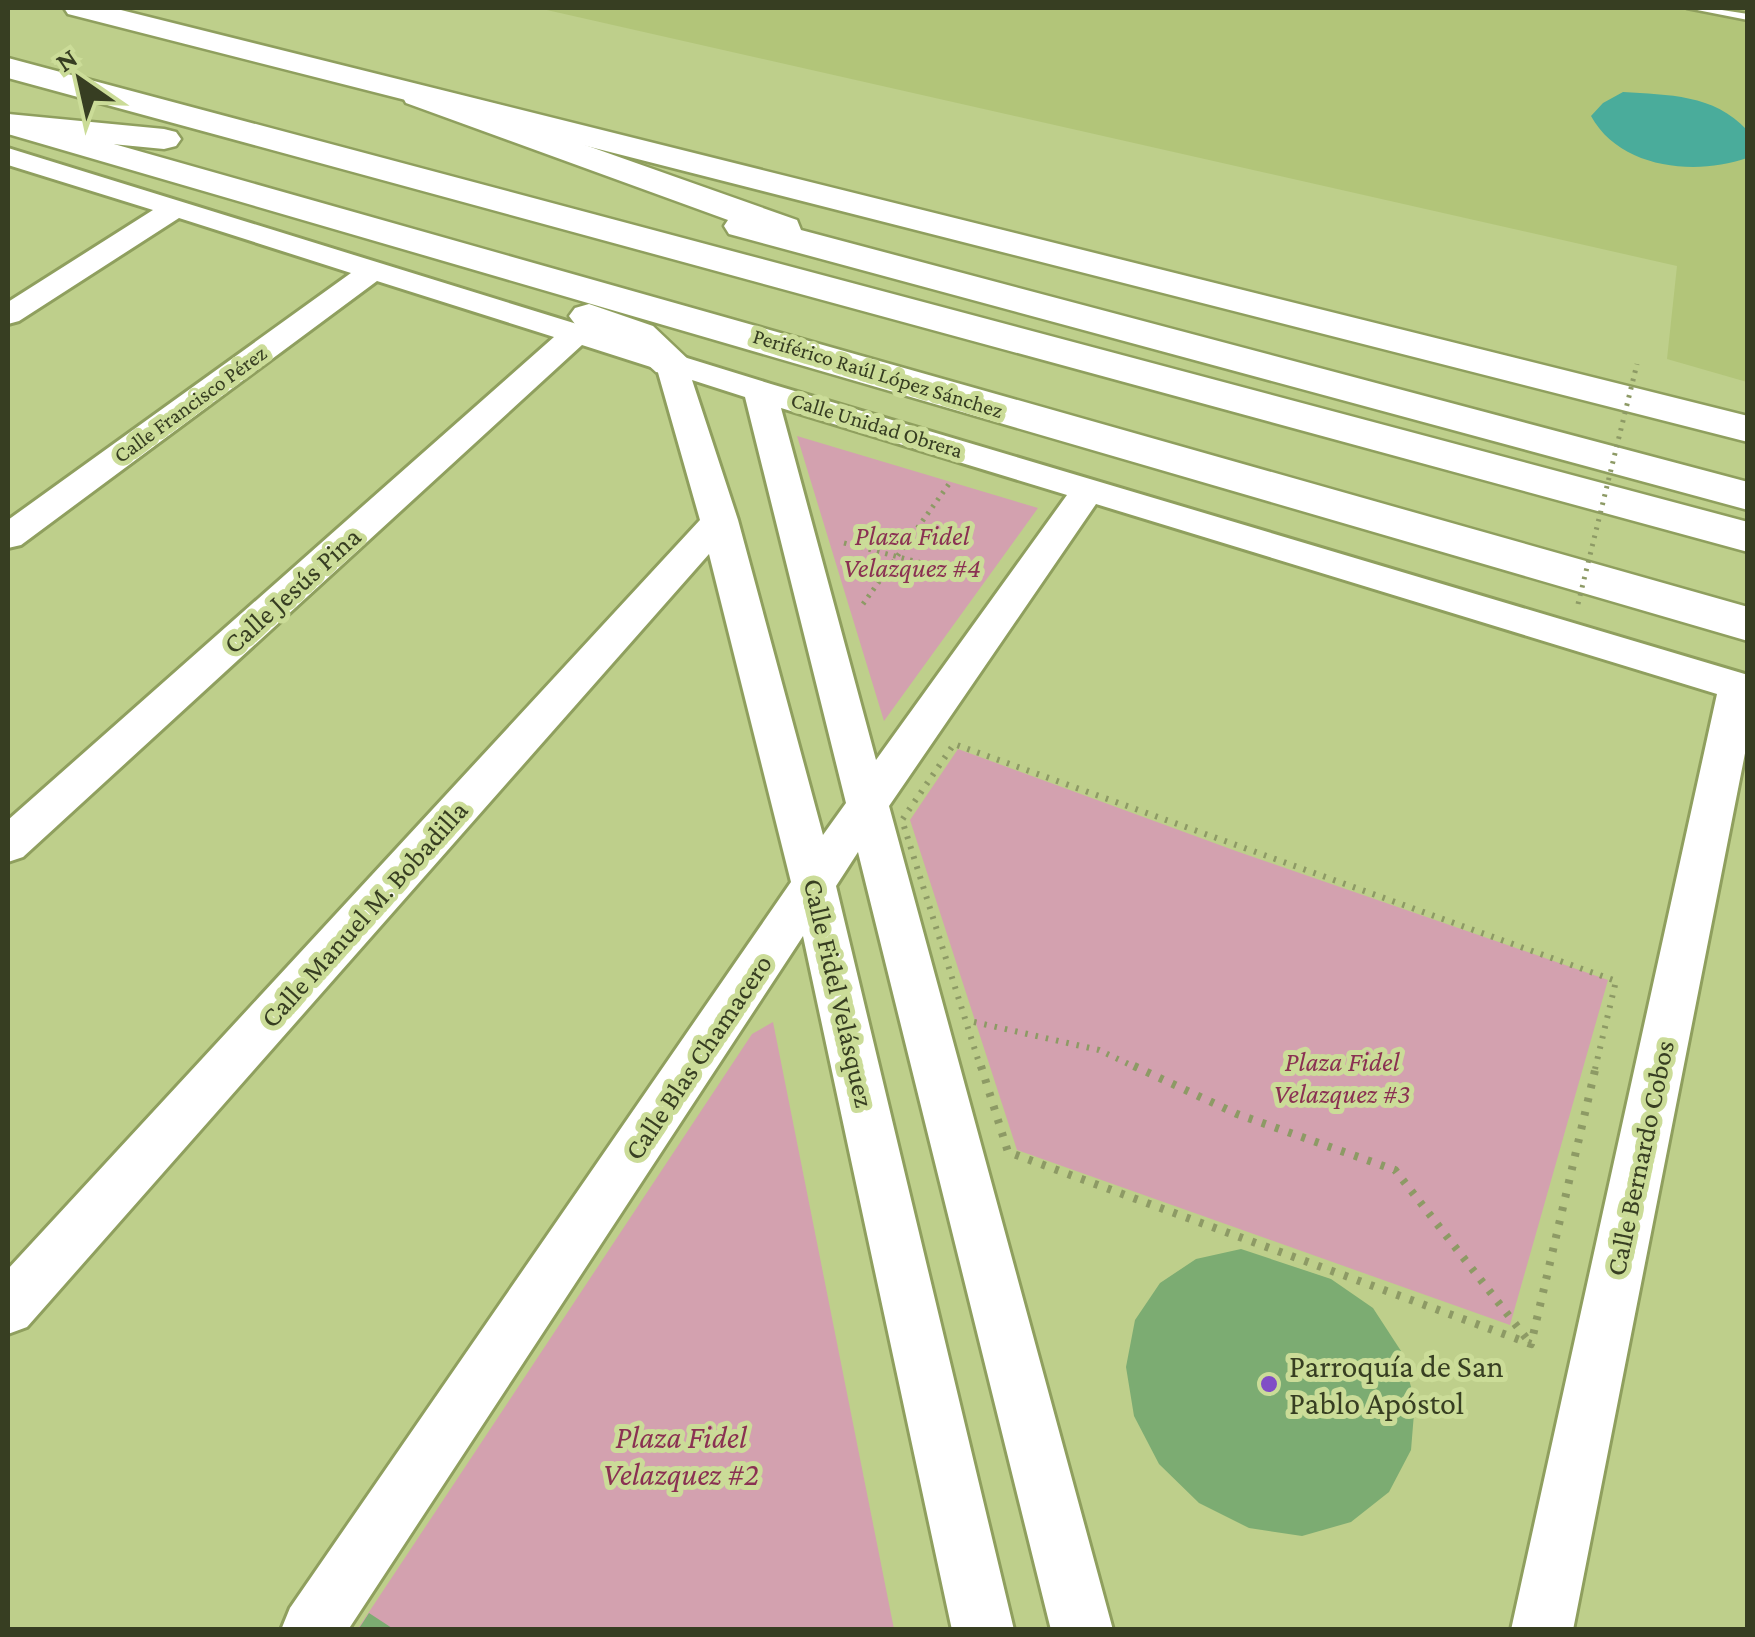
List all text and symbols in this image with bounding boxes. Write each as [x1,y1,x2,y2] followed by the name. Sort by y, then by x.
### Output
[30,30,130,130] north arrow
[50,41,83,78] text: N
[750,323,1006,423] street label: Periférico Raúl López Sánchez
[109,340,271,468] street label: Calle Francisco Pérez
[788,387,966,463] street label: Calle Unidad Obrera
[217,520,367,660] street label: Calle Jesús Pina
[843,520,981,583] park label: Plaza Fidel Velazquez #4
[254,794,474,1034] street label: Calle Manuel M. Bobadilla
[798,876,880,1111] street label: Calle Fidel Velásquez
[618,949,778,1165] street label: Calle Blas Chamacero
[1600,1037,1680,1279] street label: Calle Bernardo Cobos
[1274,1046,1410,1109] park label: Plaza Fidel Velazquez #3
[1289,1348,1504,1421] place label: Parroquía de San Pablo Apóstol
[1258,1373,1280,1395] marker: Parroquía de San Pablo Apóstol
[603,1419,759,1492] park label: Plaza Fidel Velazquez #2

